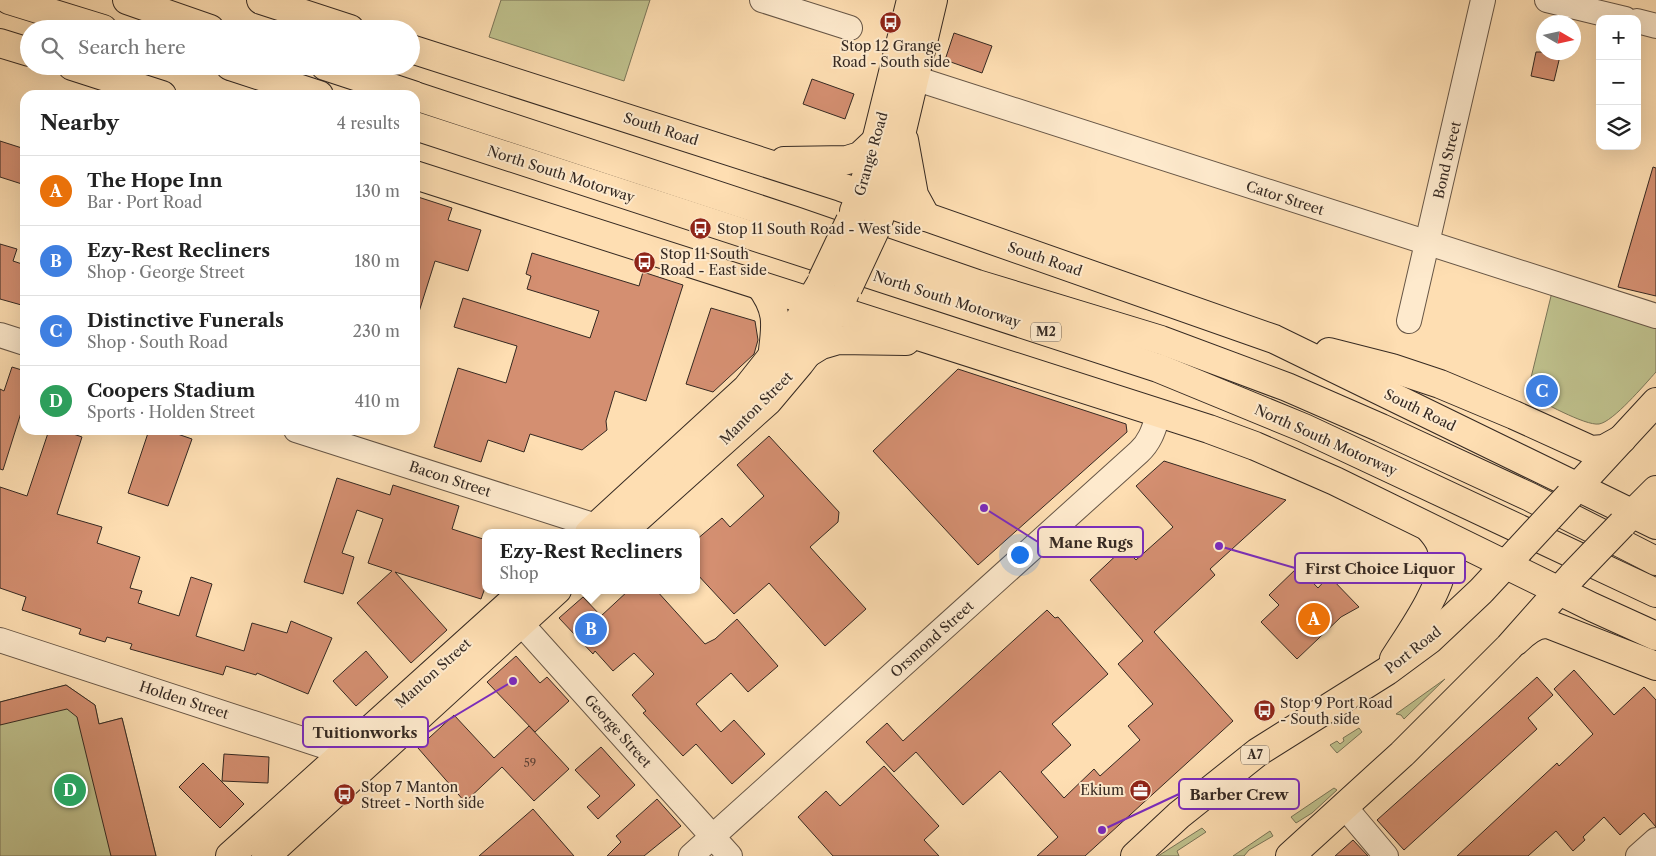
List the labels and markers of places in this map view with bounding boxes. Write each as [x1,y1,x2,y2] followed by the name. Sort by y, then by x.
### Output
[879,11,903,35] bus stop icon: Stop 12 Grange Road - South side
[832,37,950,71] place label: Stop 12 Grange Road - South side
[689,217,713,241] bus stop icon: Stop 11 South Road - West side
[717,220,921,238] place label: Stop 11 South Road - West side
[660,245,767,279] place label: Stop 11 South Road - East side
[632,250,656,274] bus stop icon: Stop 11 South Road - East side
[1526,372,1558,410] pin: C
[1038,527,1143,557] callout: Mane Rugs
[1295,553,1465,583] callout: First Choice Liquor
[1298,600,1330,638] pin: A
[575,610,607,648] pin: B
[1280,694,1393,728] place label: Stop 9 Port Road - South side
[1252,699,1276,723] bus stop icon: Stop 9 Port Road - South side
[303,717,428,747] callout: Tuitionworks
[54,771,86,809] pin: D
[361,778,485,812] place label: Stop 7 Manton Street - North side
[1128,778,1152,802] office icon: Ekium
[1179,779,1299,809] callout: Barber Crew
[1080,781,1124,799] place label: Ekium
[333,783,357,807] bus stop icon: Stop 7 Manton Street - North side

